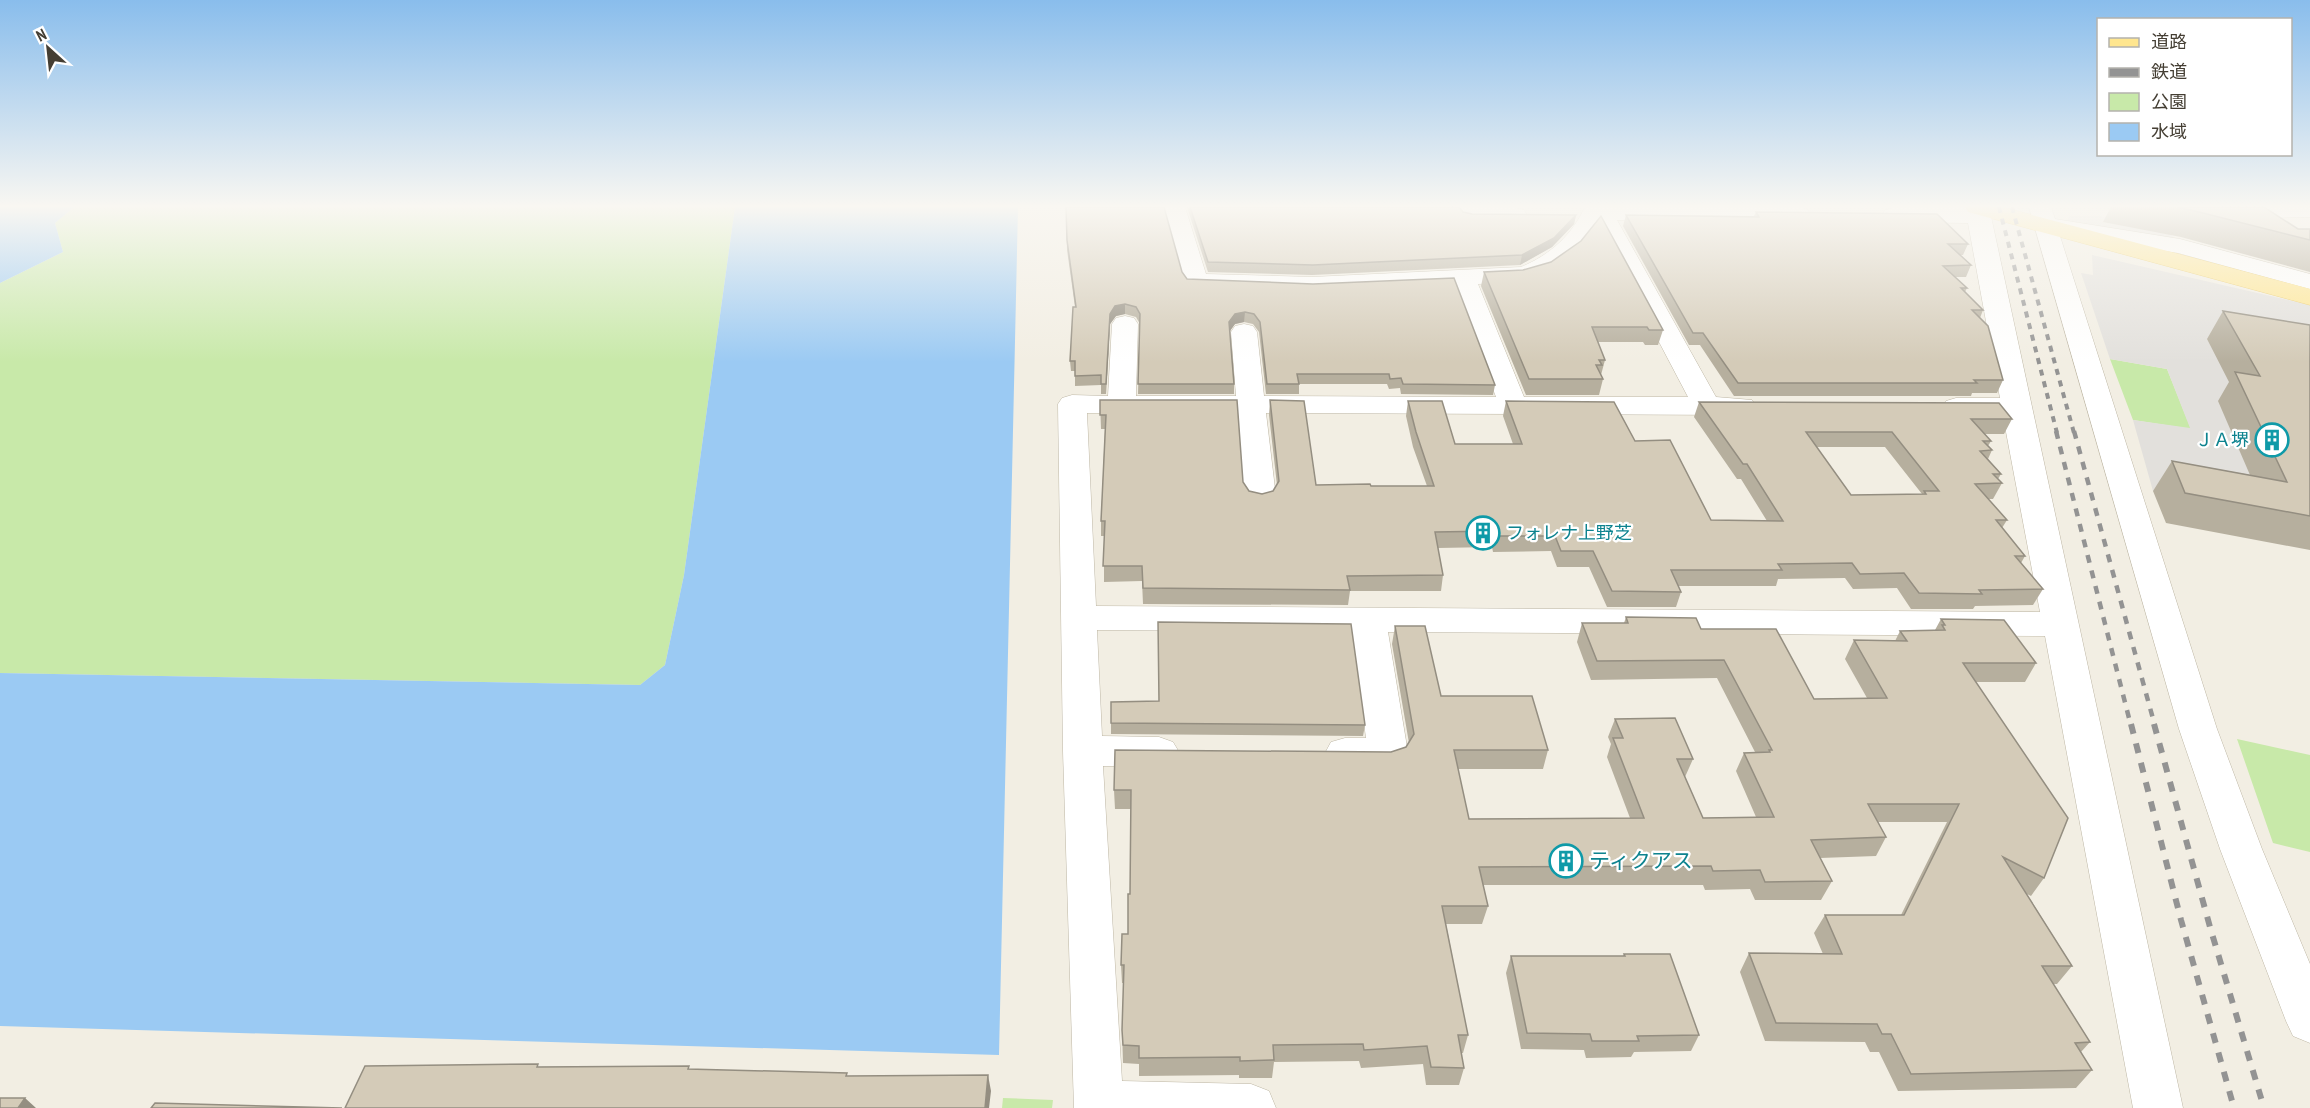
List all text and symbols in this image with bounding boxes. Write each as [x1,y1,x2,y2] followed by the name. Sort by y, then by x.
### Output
[18,18,78,78] north arrow
[2097,18,2292,156] legend
[33,24,50,46] text: N
[2151,30,2187,53] text: 道路
[2151,60,2187,83] text: 鉄道
[2151,90,2187,113] text: 公園
[2151,120,2187,143] text: 水域
[2254,422,2290,458] building icon: ＪＡ堺
[2195,428,2249,451] place label: ＪＡ堺
[1465,515,1501,551] building icon: フォレナ上野芝
[1506,521,1632,544] place label: フォレナ上野芝
[1548,843,1584,879] building icon: ティクアス
[1589,847,1693,874] place label: ティクアス

